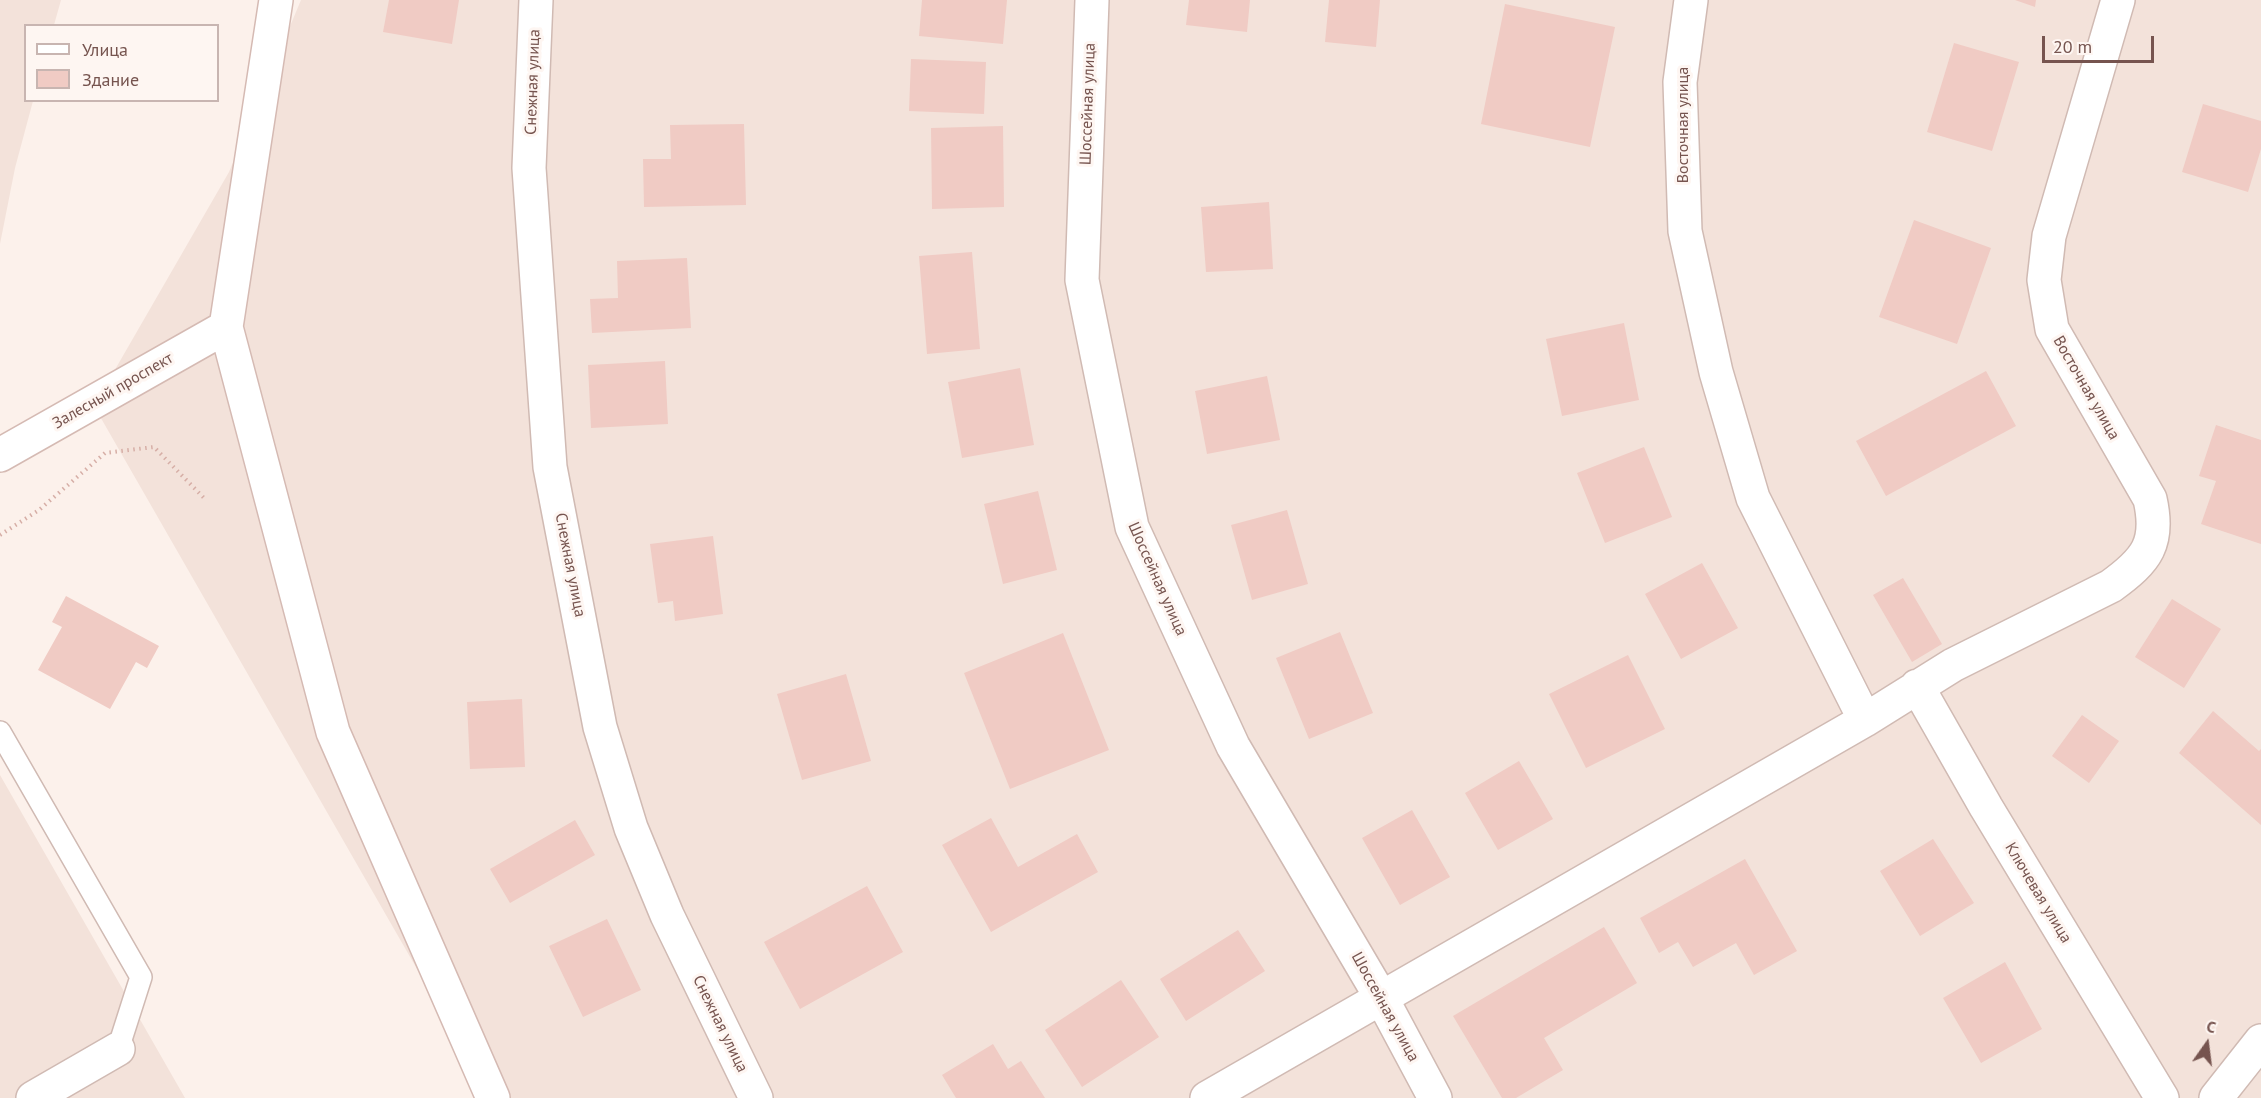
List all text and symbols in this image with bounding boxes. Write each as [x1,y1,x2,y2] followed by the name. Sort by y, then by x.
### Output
[24,24,219,102] legend
[2045,24,2158,62] scale bar
[522,29,544,135] street label: Снежная улица
[2053,35,2092,58] text: 20 m
[82,38,128,61] text: Улица
[1076,43,1100,165] street label: Шоссейная улица
[1673,67,1693,183] street label: Восточная улица
[82,68,139,91] text: Здание
[2049,333,2123,443] street label: Восточная улица
[49,349,177,433] street label: Залесный проспект
[551,511,589,619] street label: Снежная улица
[1123,519,1191,639] street label: Шоссейная улица
[2000,839,2076,947] street label: Ключевая улица
[1347,949,1423,1065] street label: Шоссейная улица
[688,972,752,1076] street label: Снежная улица
[2177,1014,2237,1074] north arrow
[2205,1016,2218,1037] text: С

